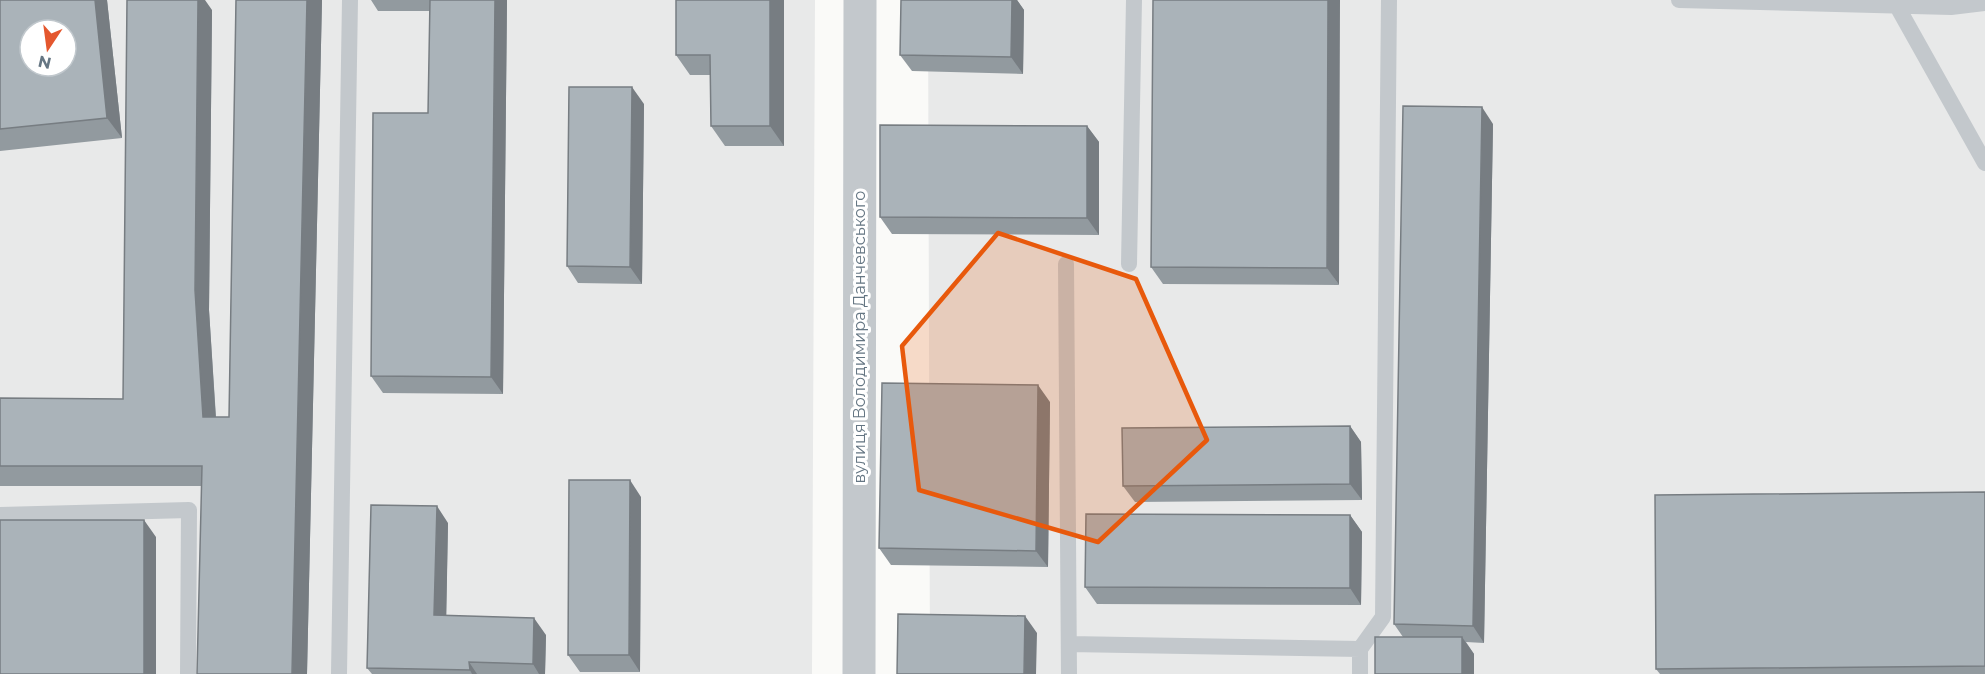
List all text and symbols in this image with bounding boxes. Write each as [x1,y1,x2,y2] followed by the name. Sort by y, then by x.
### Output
[18,18,78,78] north arrow
[36,51,53,73] text: N
[850,191,869,483] street label: вулиця Володимира Данчевського

